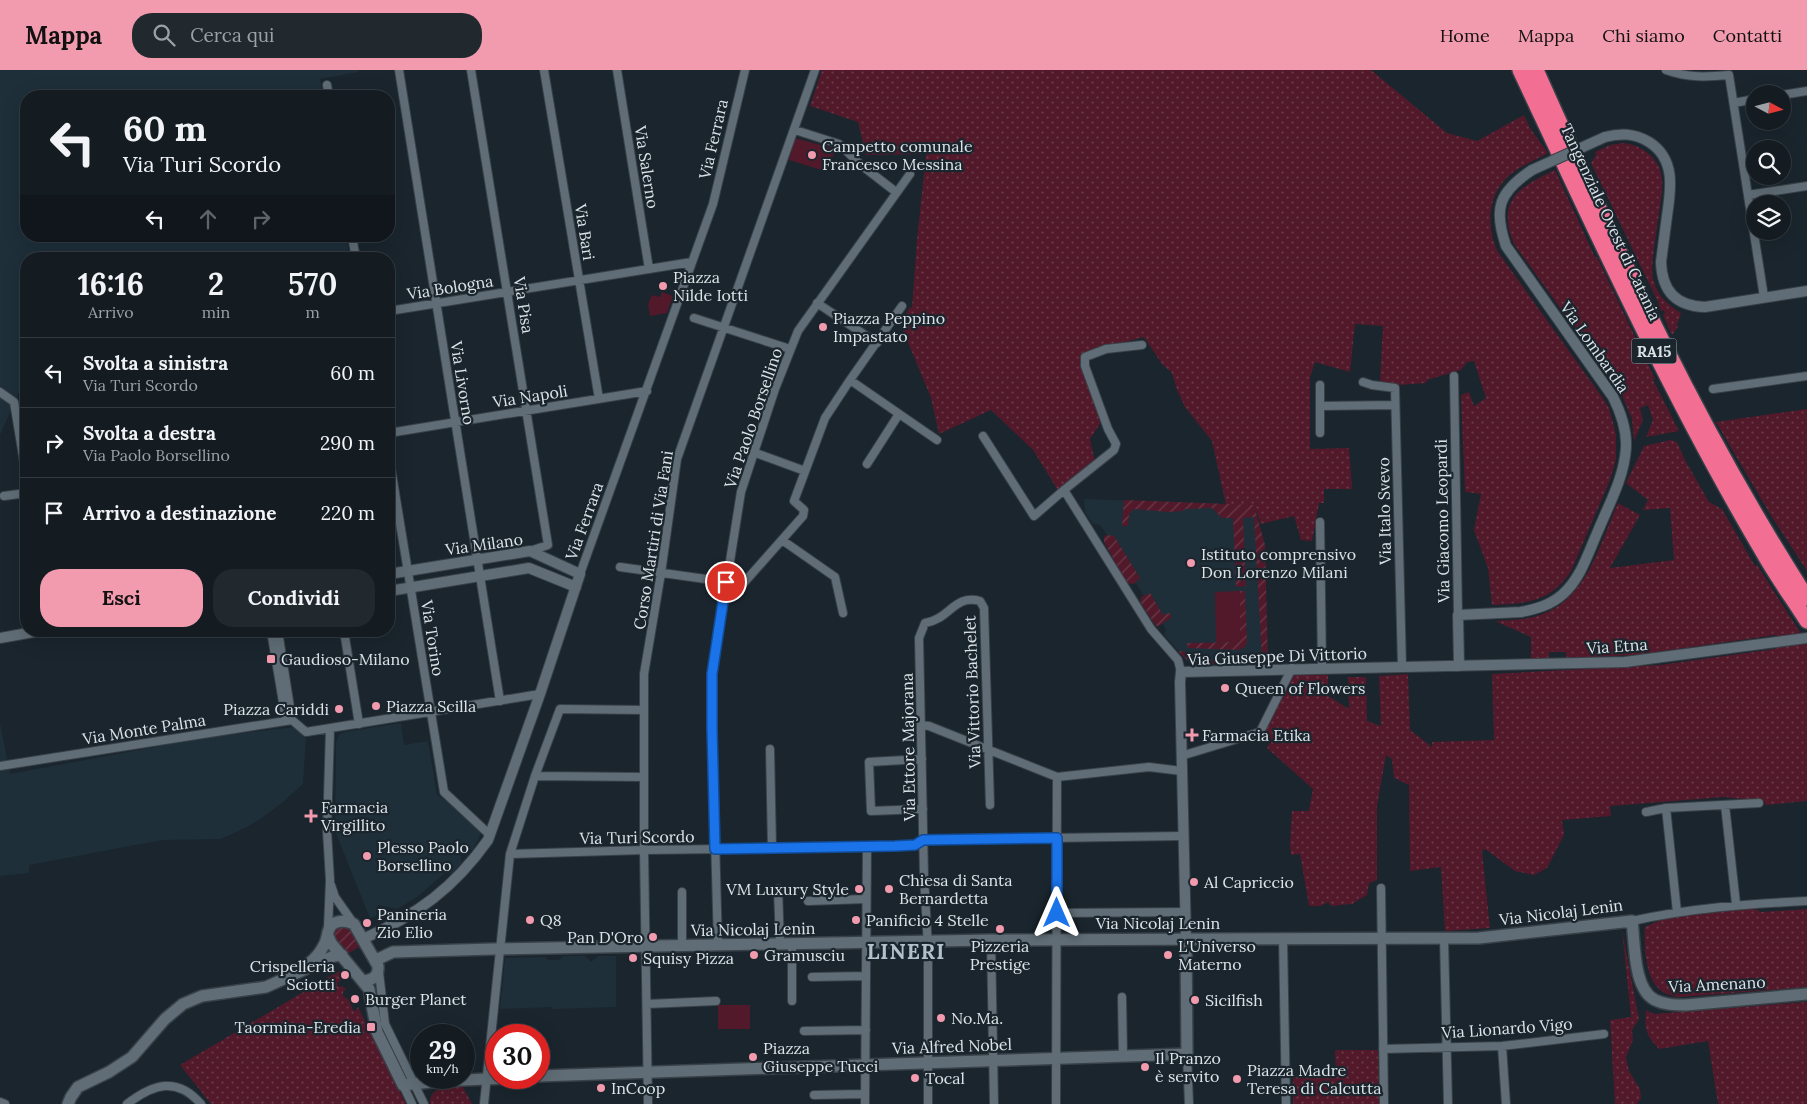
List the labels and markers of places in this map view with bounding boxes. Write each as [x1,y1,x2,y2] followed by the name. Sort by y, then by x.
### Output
[822,136,973,174] place label: Campetto comunale Francesco Messina
[806,149,818,161] marker: Campetto comunale Francesco Messina
[673,267,748,305] place label: Piazza Nilde Iotti
[657,280,669,292] marker: Piazza Nilde Iotti
[833,308,945,346] place label: Piazza Peppino Impastato
[817,321,829,333] marker: Piazza Peppino Impastato
[1201,544,1356,582] place label: Istituto comprensivo Don Lorenzo Milani
[1185,557,1197,569] marker: Istituto comprensivo Don Lorenzo Milani
[705,561,747,603] pin
[281,649,410,669] place label: Gaudioso-Milano
[265,653,277,665] marker: Gaudioso-Milano
[1235,678,1365,698] place label: Queen of Flowers
[1219,682,1231,694] marker: Queen of Flowers
[386,696,476,716] place label: Piazza Scilla
[223,699,329,719] place label: Piazza Cariddi
[370,700,382,712] marker: Piazza Scilla
[333,703,345,715] marker: Piazza Cariddi
[1202,725,1311,745] place label: Farmacia Etika
[1186,729,1198,741] marker: Farmacia Etika
[320,797,388,835] place label: Farmacia Virgillito
[305,810,317,822] marker: Farmacia Virgillito
[377,837,469,875] place label: Plesso Paolo Borsellino
[361,850,373,862] marker: Plesso Paolo Borsellino
[899,870,1012,908] place label: Chiesa di Santa Bernardetta
[1203,872,1294,892] place label: Al Capriccio
[1188,876,1200,888] marker: Al Capriccio
[725,879,849,899] place label: VM Luxury Style
[853,883,865,895] marker: VM Luxury Style
[883,883,895,895] marker: Chiesa di Santa Bernardetta
[377,904,447,942] place label: Panineria Zio Elio
[540,910,562,930] place label: Q8
[866,910,989,930] place label: Panificio 4 Stelle
[524,914,536,926] marker: Q8
[850,914,862,926] marker: Panificio 4 Stelle
[361,917,373,929] marker: Panineria Zio Elio
[994,923,1006,935] marker: Pizzeria Prestige
[567,927,643,947] place label: Pan D'Oro
[647,931,659,943] marker: Pan D'Oro
[970,936,1031,974] place label: Pizzeria Prestige
[1178,936,1256,974] place label: L'Universo Materno
[764,945,846,965] place label: Gramusciu
[643,948,734,968] place label: Squisy Pizza
[748,949,760,961] marker: Gramusciu
[1162,949,1174,961] marker: L'Universo Materno
[627,952,639,964] marker: Squisy Pizza
[250,956,335,994] place label: Crispelleria Sciotti
[339,969,351,981] marker: Crispelleria Sciotti
[365,989,467,1009] place label: Burger Planet
[1205,990,1263,1010] place label: Sicilfish
[349,993,361,1005] marker: Burger Planet
[1189,994,1201,1006] marker: Sicilfish
[951,1008,1003,1028] place label: No.Ma.
[935,1012,947,1024] marker: No.Ma.
[235,1017,361,1037] place label: Taormina-Eredia
[365,1021,377,1033] marker: Taormina-Eredia
[763,1038,878,1076] place label: Piazza Giuseppe Tucci
[1155,1048,1221,1086] place label: Il Pranzo è servito
[747,1051,759,1063] marker: Piazza Giuseppe Tucci
[1247,1060,1381,1098] place label: Piazza Madre Teresa di Calcutta
[1139,1061,1151,1073] marker: Il Pranzo è servito
[925,1068,965,1088] place label: Tocal
[909,1072,921,1084] marker: Tocal
[1231,1073,1243,1085] marker: Piazza Madre Teresa di Calcutta
[611,1078,665,1098] place label: InCoop
[595,1082,607,1094] marker: InCoop

